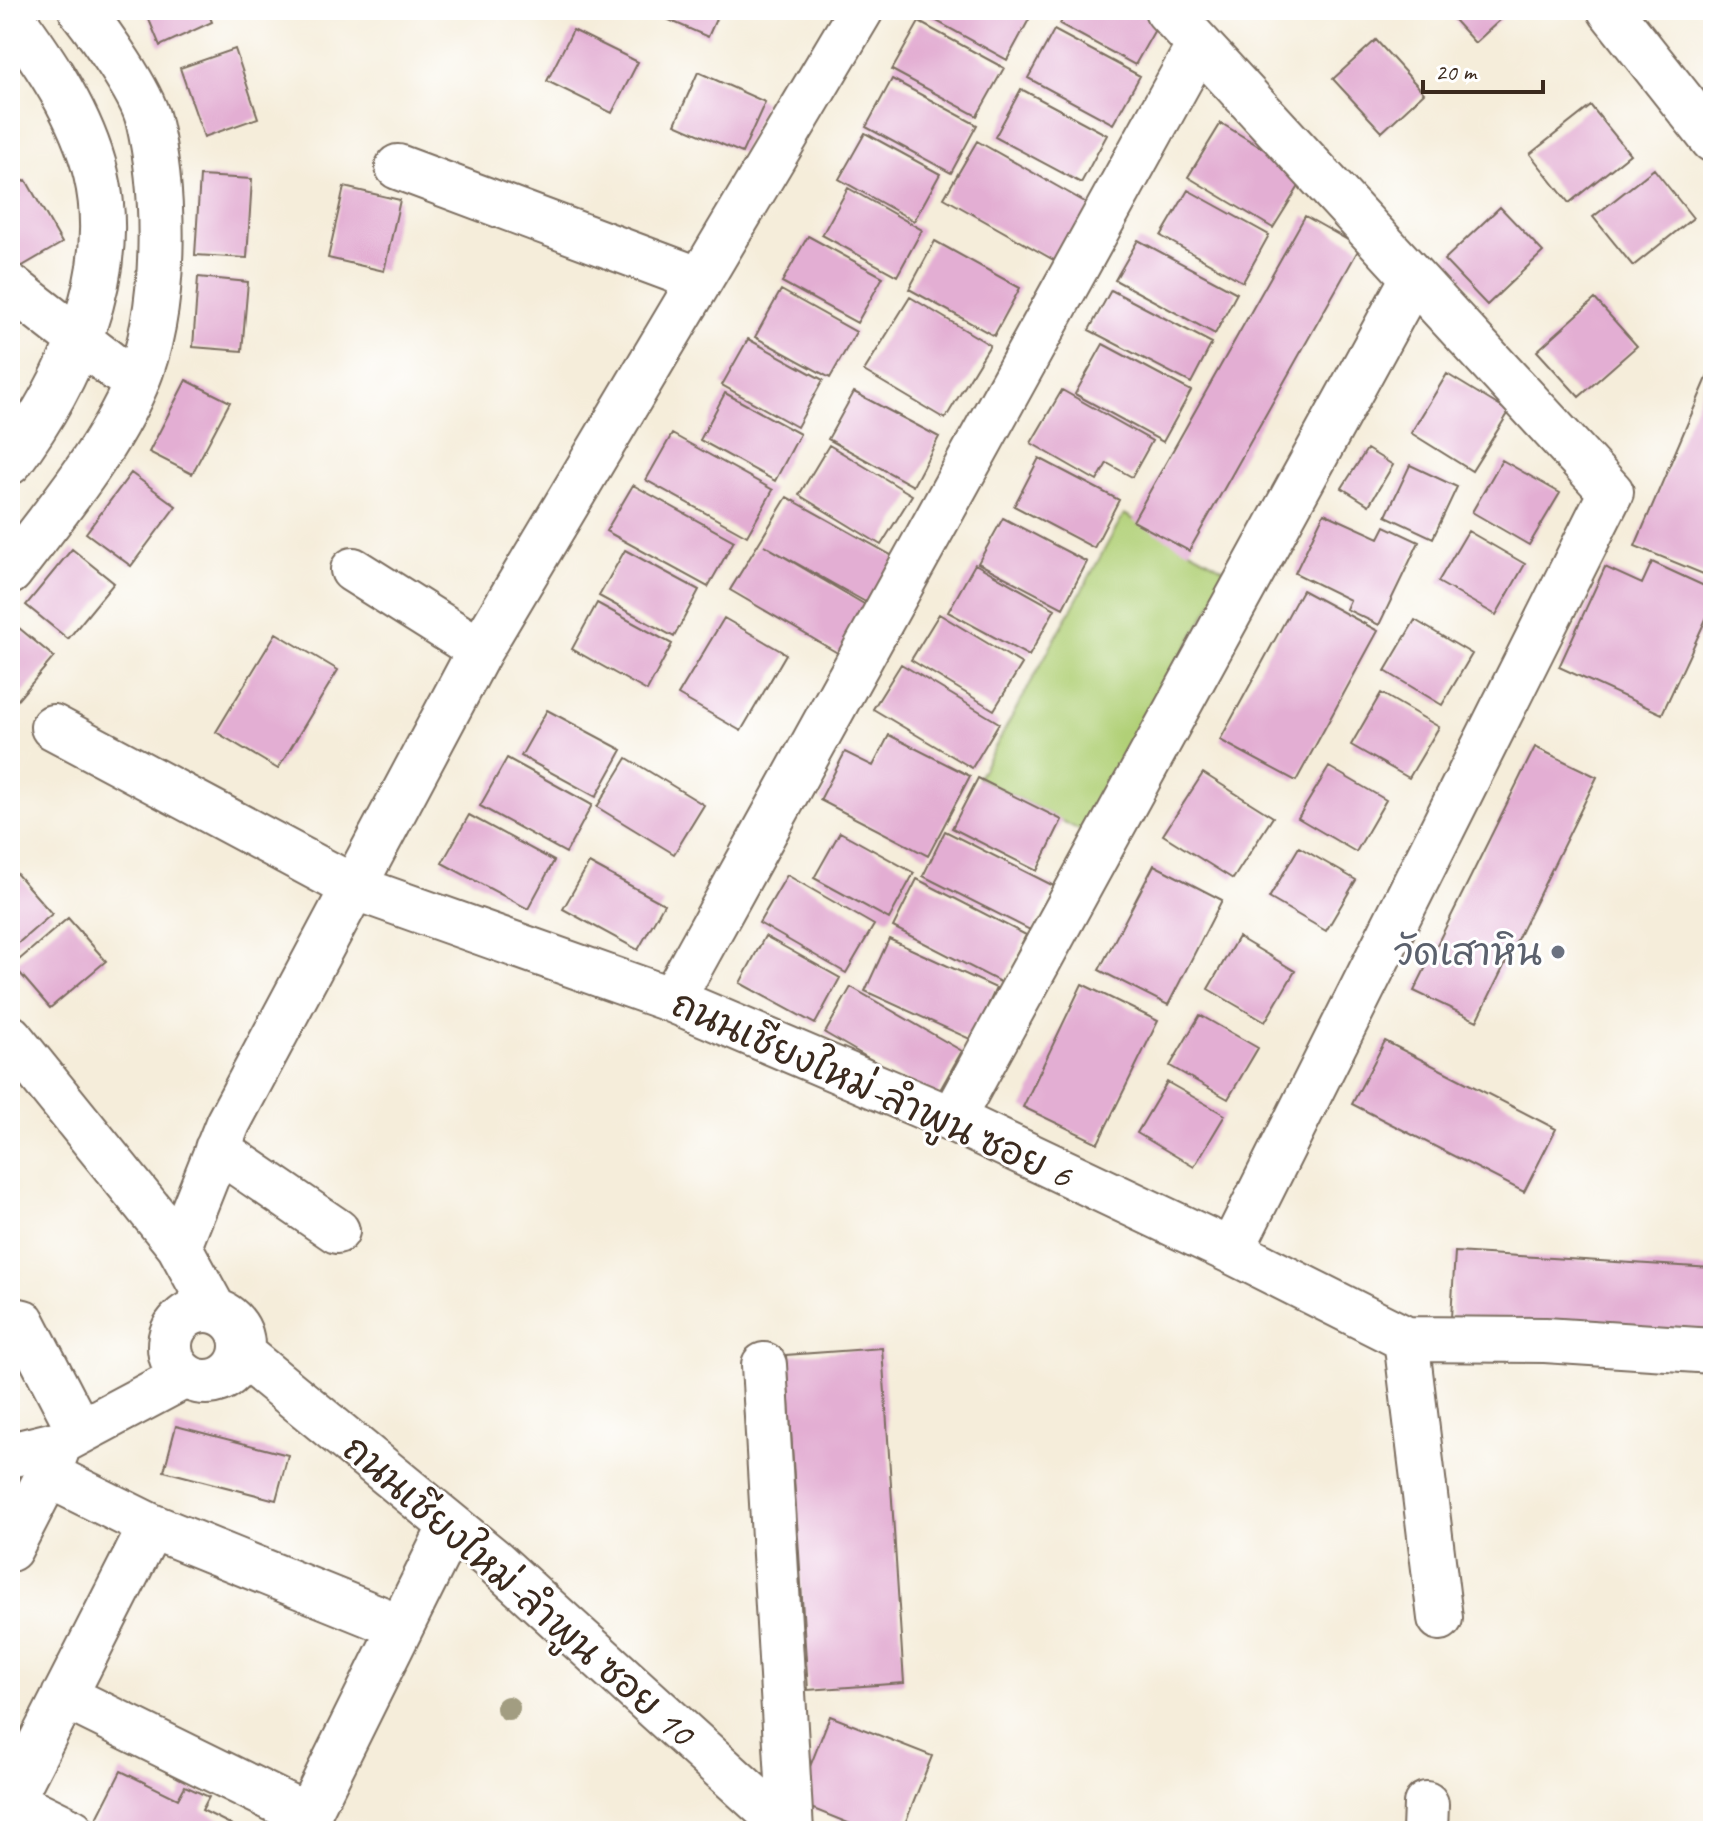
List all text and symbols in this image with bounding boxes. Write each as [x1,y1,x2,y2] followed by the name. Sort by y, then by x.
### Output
[1423,44,1543,94] scale bar
[1435,57,1478,87] text: 20 m
[1394,929,1542,976] place label: วัดเสาหิน
[1549,943,1567,961] marker: วัดเสาหิน
[663,979,1081,1203] street label: ถนนเชียงใหม่-ลำพูน ซอย 6
[331,1424,707,1760] street label: ถนนเชียงใหม่-ลำพูน ซอย 10

